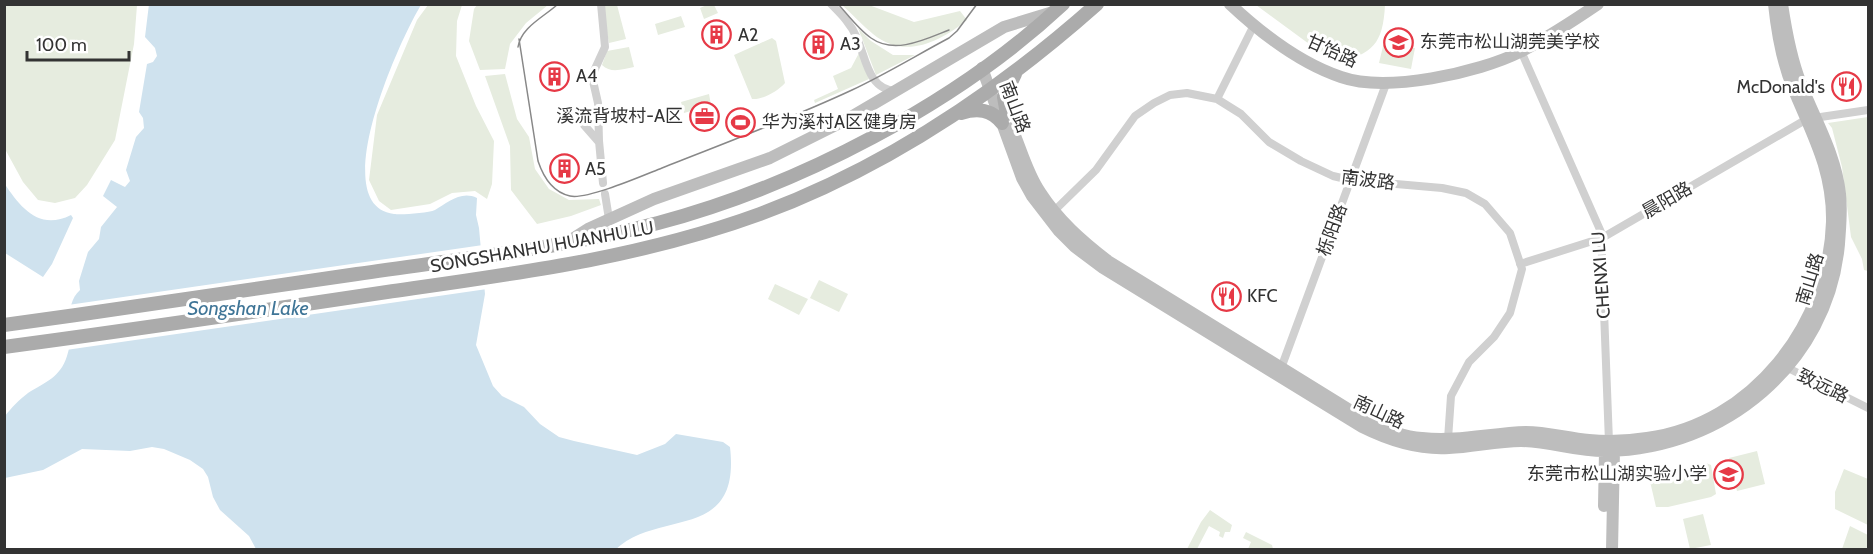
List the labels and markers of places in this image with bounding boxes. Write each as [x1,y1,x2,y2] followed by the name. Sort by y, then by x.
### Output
[701,19,733,51] building icon: A2
[738,24,759,46] place label: A2
[1383,26,1415,58] school or university icon: 东莞市松山湖莞美学校
[803,28,835,60] building icon: A3
[1420,31,1600,53] place label: 东莞市松山湖莞美学校
[840,33,861,55] place label: A3
[539,60,571,92] building icon: A4
[576,65,598,87] place label: A4
[1830,71,1862,103] restaurant icon: McDonald's
[1737,76,1825,98] place label: McDonald's
[688,100,720,132] office icon: 溪流背坡村-A区
[556,105,683,127] place label: 溪流背坡村-A区
[725,106,757,138] sports icon: 华为溪村A区健身房
[762,111,917,133] place label: 华为溪村A区健身房
[548,153,580,185] building icon: A5
[585,158,606,180] place label: A5
[1210,280,1242,312] restaurant icon: KFC
[1247,285,1278,307] place label: KFC
[1712,458,1744,490] school or university icon: 东莞市松山湖实验小学
[1527,463,1707,485] place label: 东莞市松山湖实验小学

